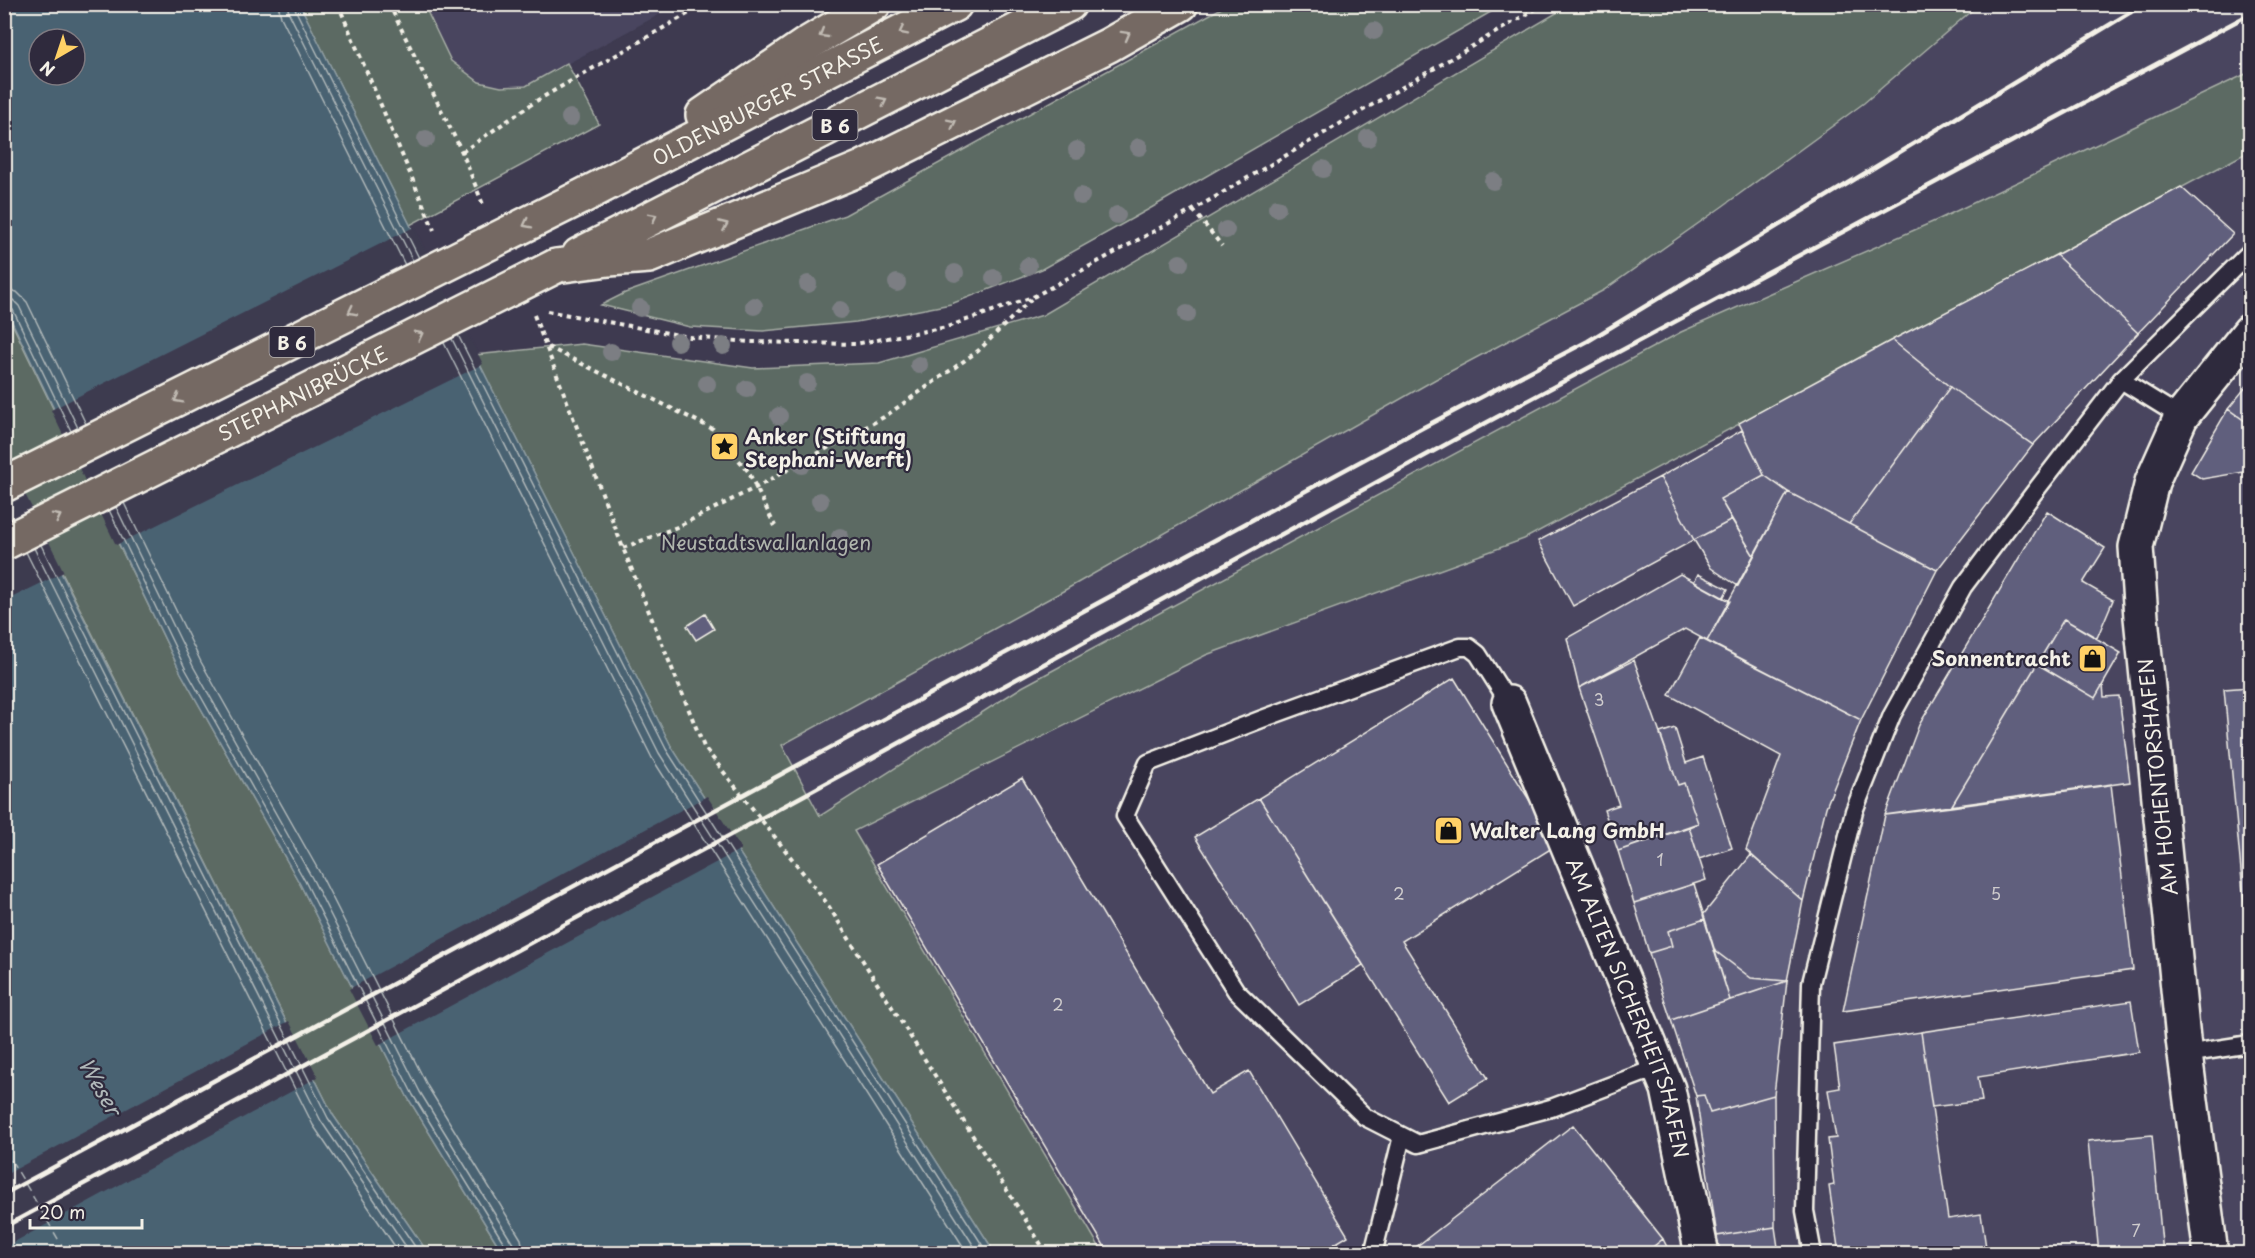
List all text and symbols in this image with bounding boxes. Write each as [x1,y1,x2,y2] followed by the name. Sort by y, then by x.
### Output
[899,24,910,35] one-way arrow
[27,27,87,87] north arrow
[819,27,829,39] one-way arrow
[647,29,888,173] street label: OLDENBURGER STRASSE
[1120,31,1130,43] one-way arrow
[34,56,59,83] text: N
[877,96,888,108] one-way arrow
[812,110,858,140] road number: B 6
[946,119,956,130] one-way arrow
[647,213,658,225] one-way arrow
[522,217,533,229] one-way arrow
[718,220,729,232] one-way arrow
[348,304,359,316] one-way arrow
[270,327,314,357] road number: B 6
[412,331,423,343] one-way arrow
[212,338,393,448] street label: STEPHANIBRÜCKE
[173,391,184,403] one-way arrow
[745,421,912,474] place label: Anker (Stiftung Stephani-Werft)
[708,431,740,463] place icon: Anker (Stiftung Stephani-Werft)
[50,513,61,524] one-way arrow
[661,527,871,557] park label: Neustadtswallanlagen
[2076,642,2108,674] shop icon: Sonnentracht
[1932,643,2071,673] place label: Sonnentracht
[2130,657,2184,897] street label: AM HOHENTORSHAFEN
[1594,687,1604,711] house number: 3
[1433,814,1465,846] shop icon: Walter Lang GmbH
[1470,815,1665,845] place label: Walter Lang GmbH
[1656,847,1664,871] house number: 1
[1559,853,1697,1161] street label: AM ALTEN SICHERHEITSHAFEN
[1393,881,1405,905] house number: 2
[1991,881,2001,905] house number: 5
[1052,992,1064,1016] house number: 2
[72,1051,132,1124] water label: Weser
[30,1192,142,1230] scale bar
[39,1198,85,1225] text: 20 m
[2131,1218,2141,1242] house number: 7

